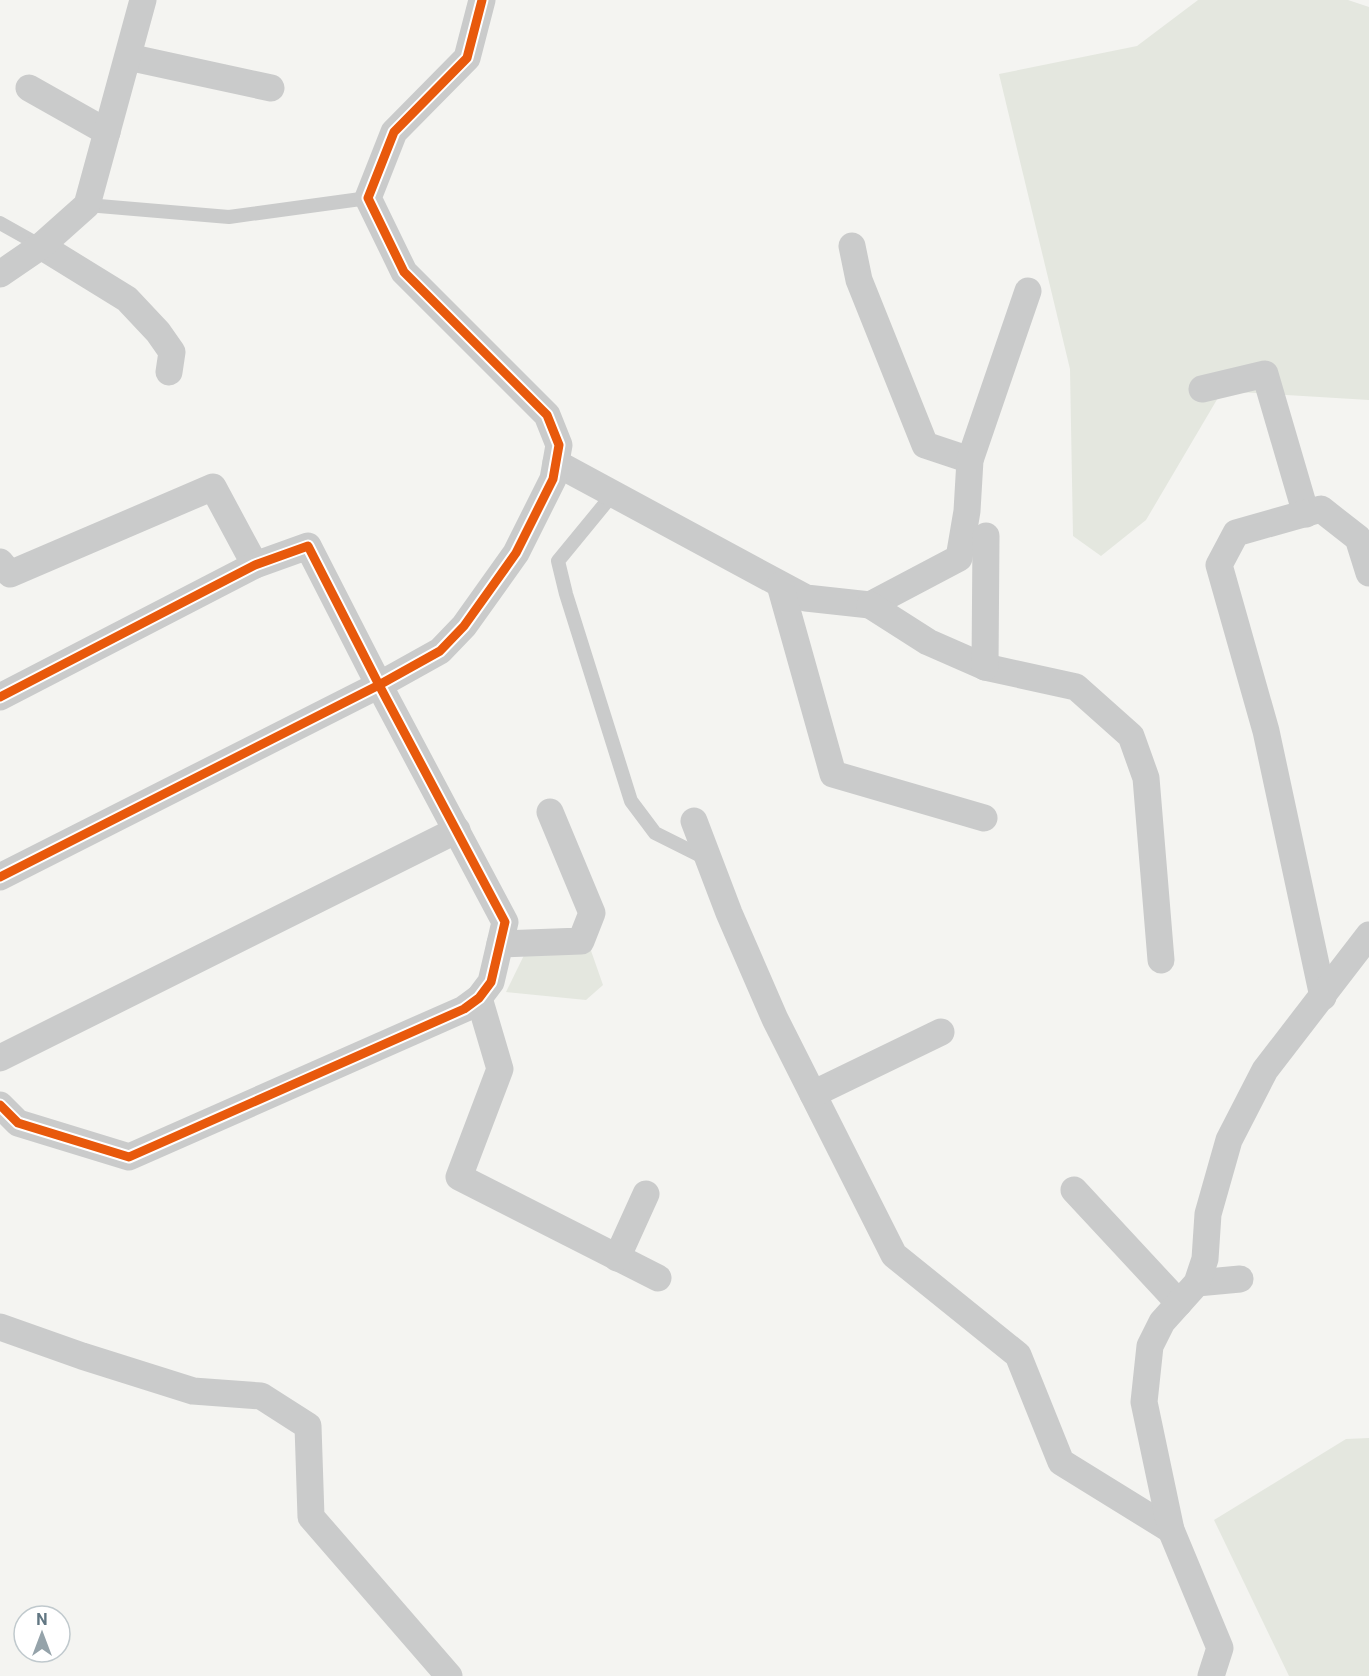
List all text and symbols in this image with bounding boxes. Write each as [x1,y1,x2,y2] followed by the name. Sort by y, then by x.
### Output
[12,1604,72,1664] north arrow
[36,1610,48,1629] text: N

